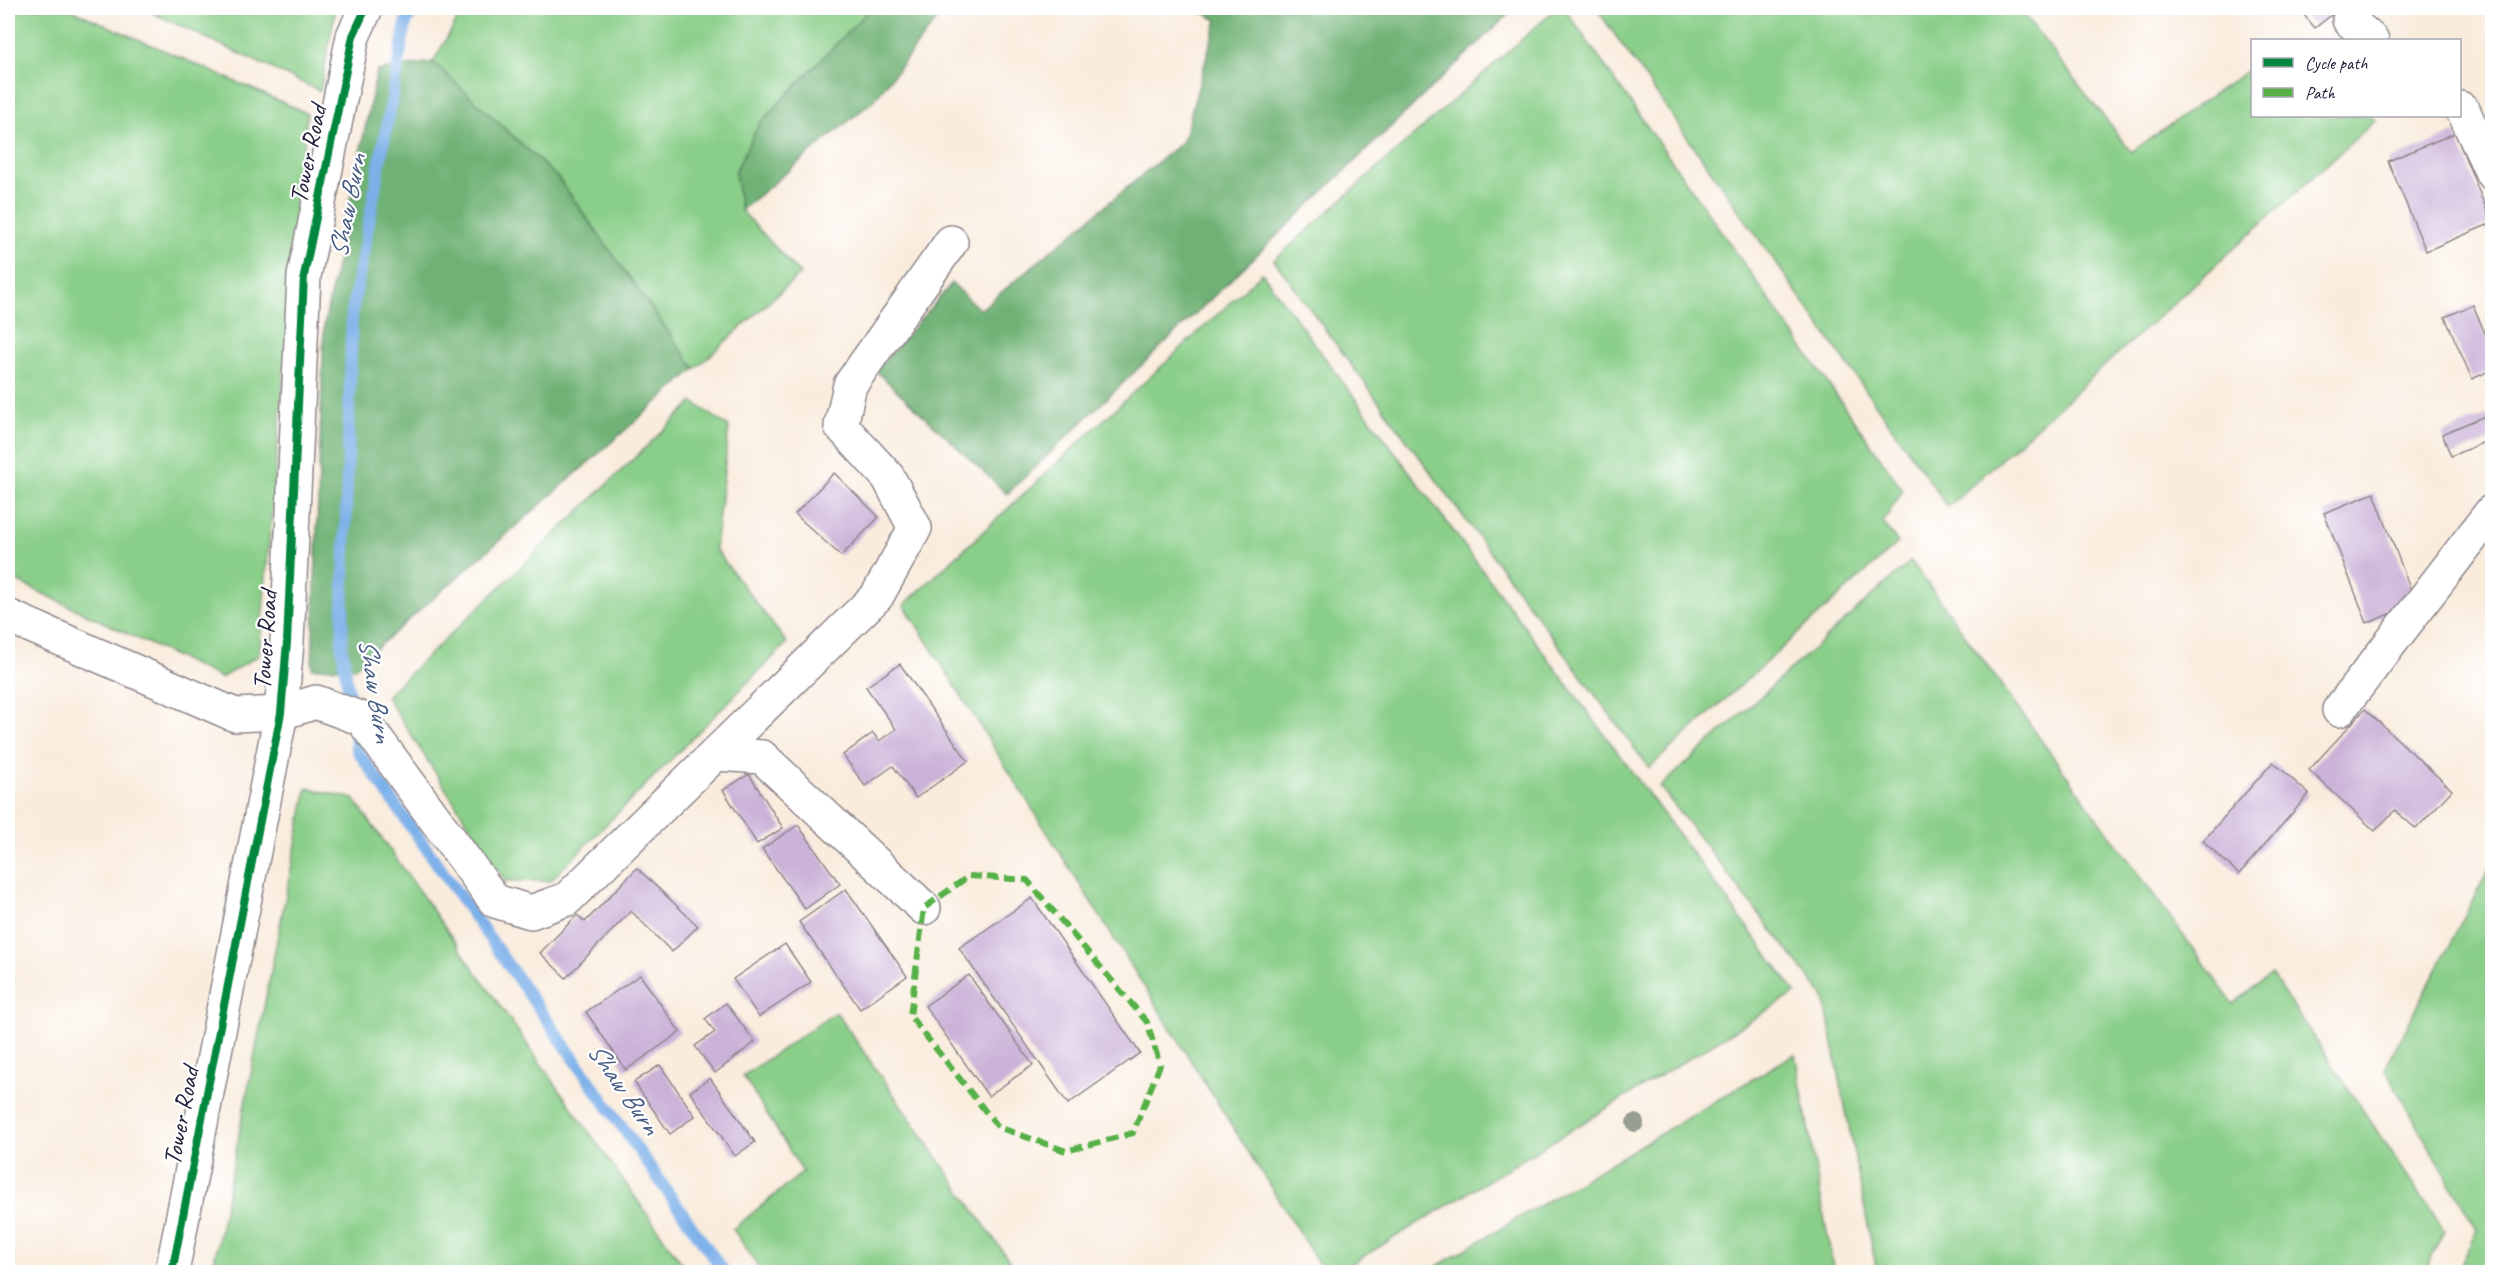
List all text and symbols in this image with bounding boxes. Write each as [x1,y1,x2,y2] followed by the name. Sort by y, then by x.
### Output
[2251,39,2461,117] legend
[2305,52,2368,74] text: Cycle path
[2305,82,2335,104] text: Path
[281,98,335,206] street label: Tower Road
[320,150,374,260] water label: Shaw Burn
[245,585,285,691] street label: Tower Road
[351,636,401,746] water label: Shaw Burn
[580,1036,669,1142] water label: Shaw Burn
[155,1060,207,1168] street label: Tower Road

